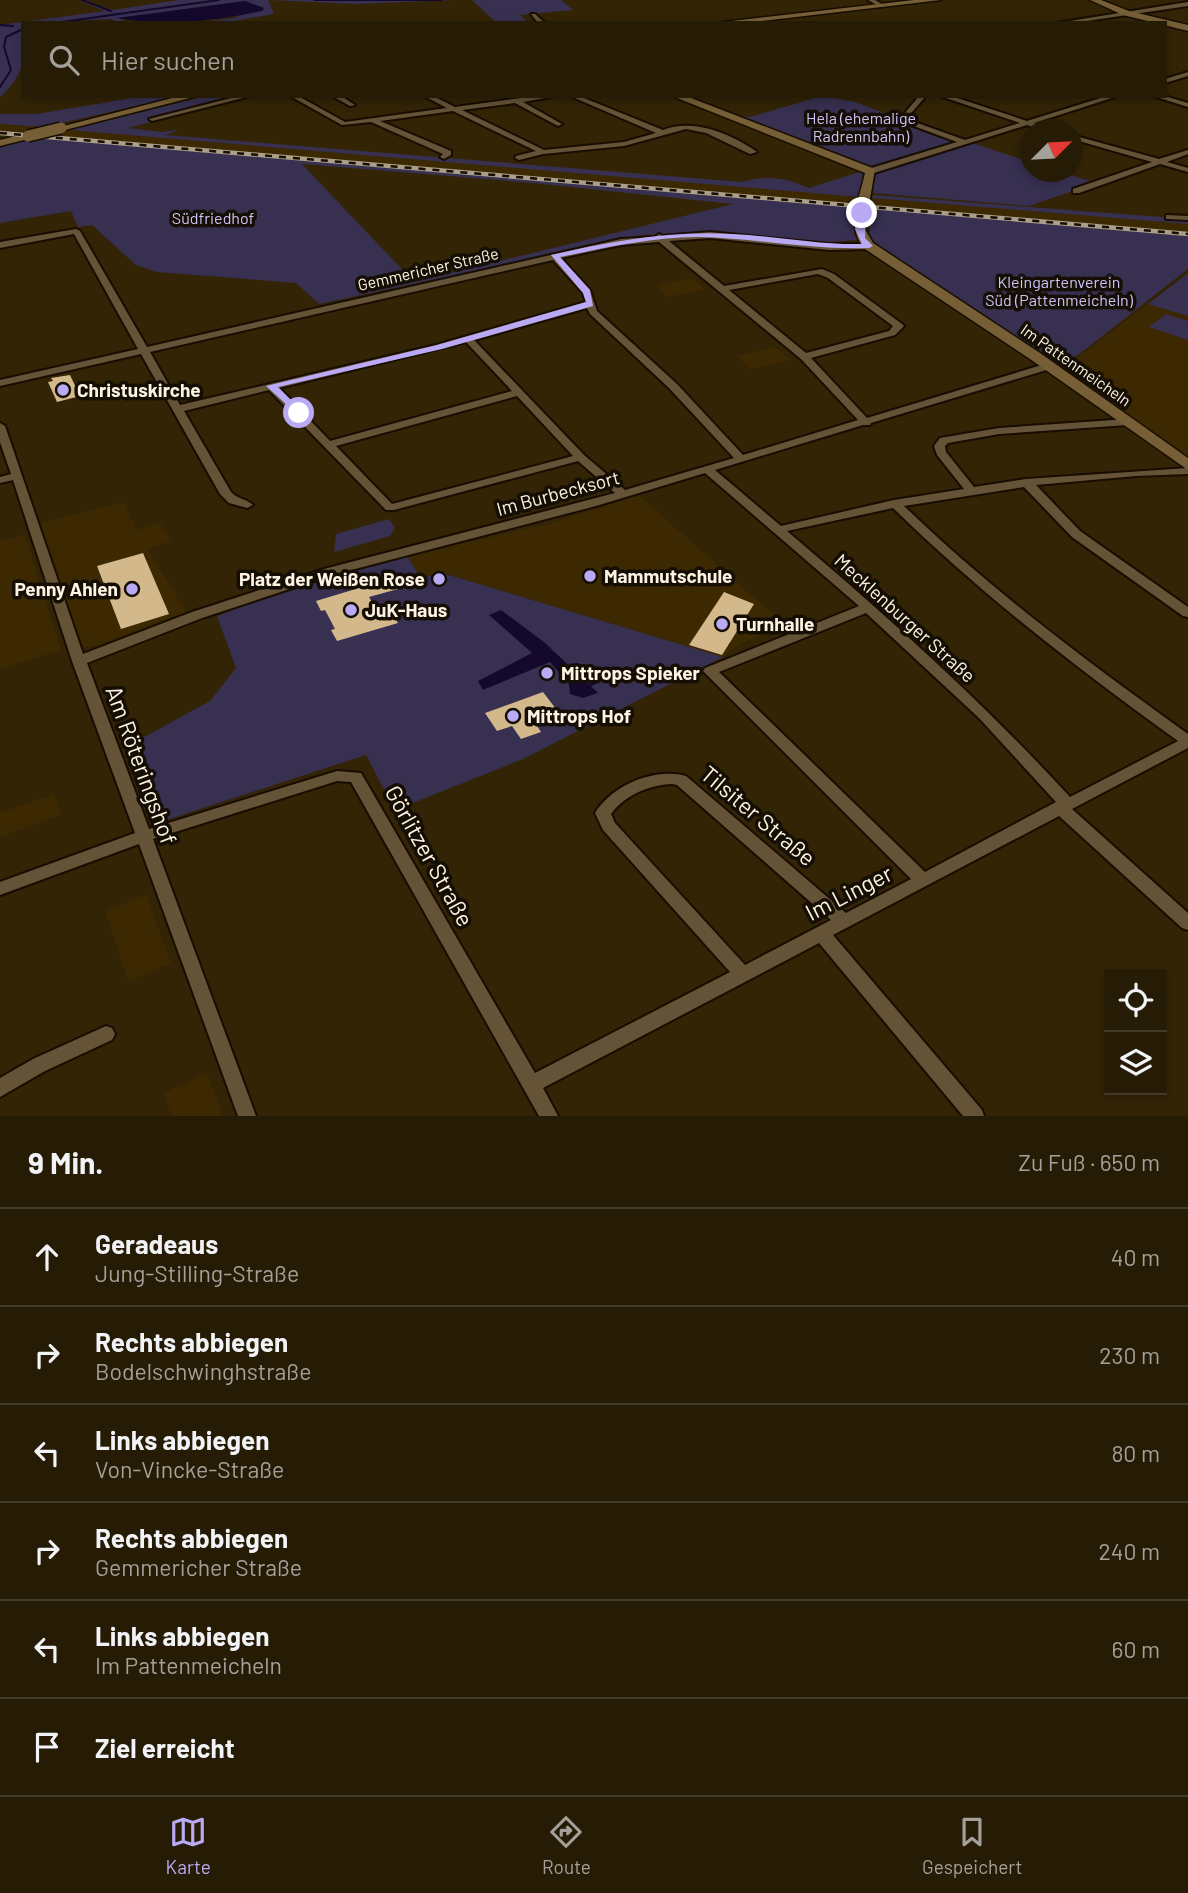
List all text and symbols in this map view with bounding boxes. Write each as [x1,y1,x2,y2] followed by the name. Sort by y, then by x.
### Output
[21,21,1167,98] search box
[45,41,83,79] icon: search
[101,44,235,75] text: Hier suchen
[806,108,916,145] park label: Hela (ehemalige Radrennbahn)
[1020,119,1083,182] north arrow
[846,197,877,228] route end
[172,208,255,227] park label: Südfriedhof
[356,243,500,294] street label: Gemmericher Straße
[985,272,1134,309] park label: Kleingartenverein Süd (Pattenmeicheln)
[1018,320,1135,410] street label: Im Pattenmeicheln
[77,378,201,401] place label: Christuskirche
[55,382,71,398] marker: Christuskirche
[283,397,314,428] route start
[494,465,622,520] street label: Im Burbecksort
[830,548,980,687] street label: Mecklenburger Straße
[604,564,732,587] place label: Mammutschule
[239,567,425,590] place label: Platz der Weißen Rose
[582,568,598,584] marker: Mammutschule
[431,571,447,587] marker: Platz der Weißen Rose
[15,577,118,600] place label: Penny Ahlen
[124,581,140,597] marker: Penny Ahlen
[365,598,447,621] place label: JuK-Haus
[343,602,359,618] marker: JuK-Haus
[736,612,814,635] place label: Turnhalle
[714,616,730,632] marker: Turnhalle
[561,661,701,684] place label: Mittrops Spieker
[539,665,555,681] marker: Mittrops Spieker
[100,682,184,848] street label: Am Röteringshof
[527,704,631,727] place label: Mittrops Hof
[505,708,521,724] marker: Mittrops Hof
[696,759,822,871] street label: Tilsiter Straße
[380,780,480,931] street label: Görlitzer Straße
[800,858,897,926] street label: Im Linger
[1104,969,1167,1095] map controls
[1104,969,1167,1032] button: locate
[1104,1032,1167,1095] button: layers
[28,1144,103,1180] text: 9 Min.
[1018,1148,1160,1176] text: Zu Fuß · 650 m
[95,1228,218,1259] text: Geradeaus
[28,1238,66,1276] icon: ahead
[1111,1243,1160,1271] text: 40 m
[95,1259,299,1287] text: Jung-Stilling-Straße
[95,1326,288,1357] text: Rechts abbiegen
[28,1336,66,1374] icon: right
[1099,1341,1160,1369] text: 230 m
[95,1357,311,1385] text: Bodelschwinghstraße
[95,1424,269,1455] text: Links abbiegen
[28,1434,66,1472] icon: left
[1111,1439,1160,1467] text: 80 m
[95,1455,284,1483] text: Von-Vincke-Straße
[95,1522,288,1553] text: Rechts abbiegen
[28,1532,66,1570] icon: right
[1098,1537,1160,1565] text: 240 m
[95,1553,302,1581] text: Gemmericher Straße
[95,1620,269,1651] text: Links abbiegen
[28,1630,66,1668] icon: left
[1112,1635,1160,1663] text: 60 m
[95,1651,282,1679] text: Im Pattenmeicheln
[28,1728,66,1766] icon: arrive
[95,1732,235,1763] text: Ziel erreicht
[166,1813,211,1878] tab: Karte
[542,1813,591,1878] tab: Route
[922,1813,1022,1878] tab: Gespeichert

